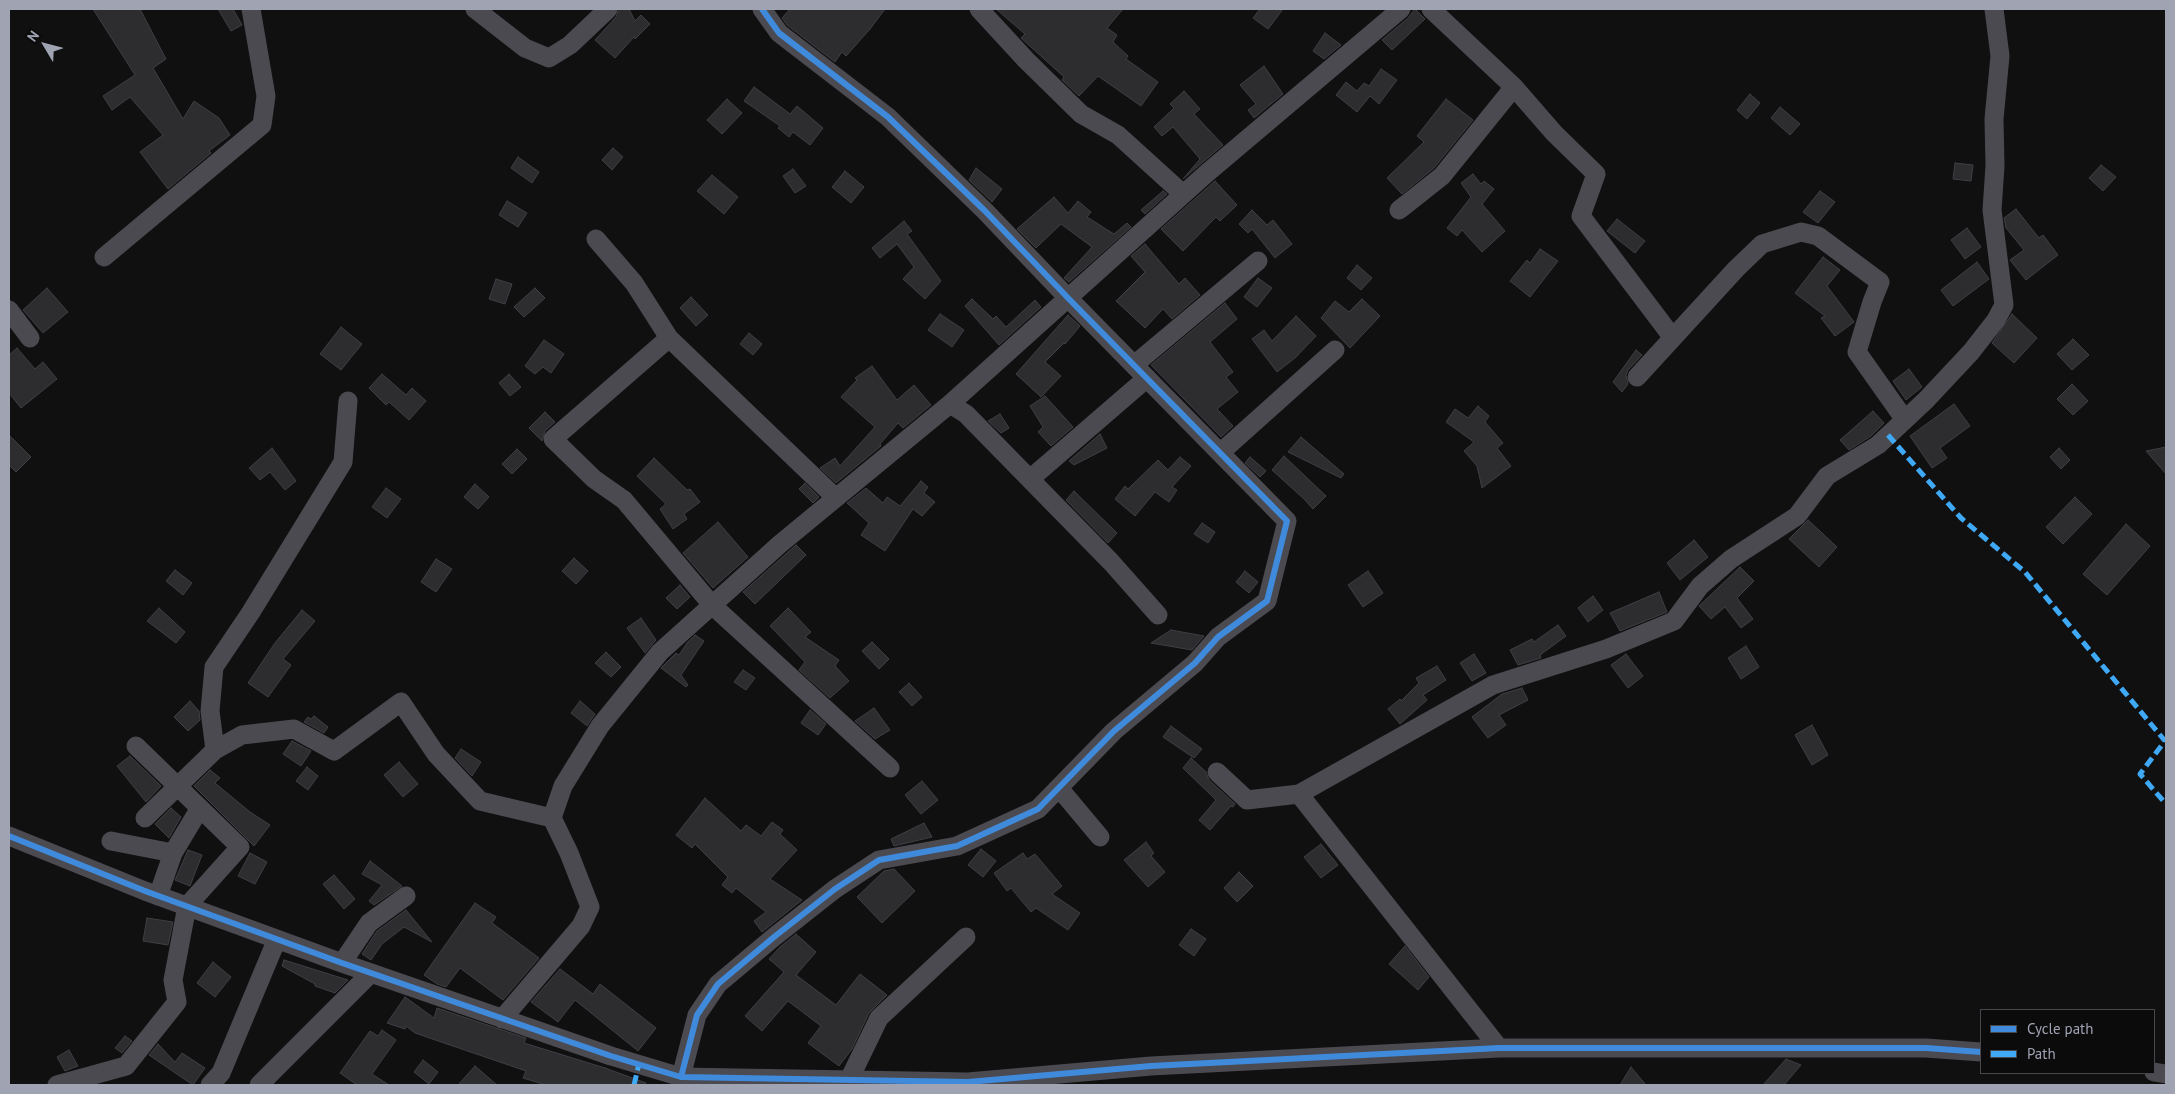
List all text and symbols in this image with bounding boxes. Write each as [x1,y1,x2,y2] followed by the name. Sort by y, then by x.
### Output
[20,20,70,70] north arrow
[23,27,43,45] text: N
[1980,1009,2155,1074] legend
[2027,1019,2093,1038] text: Cycle path
[2027,1044,2056,1063] text: Path

